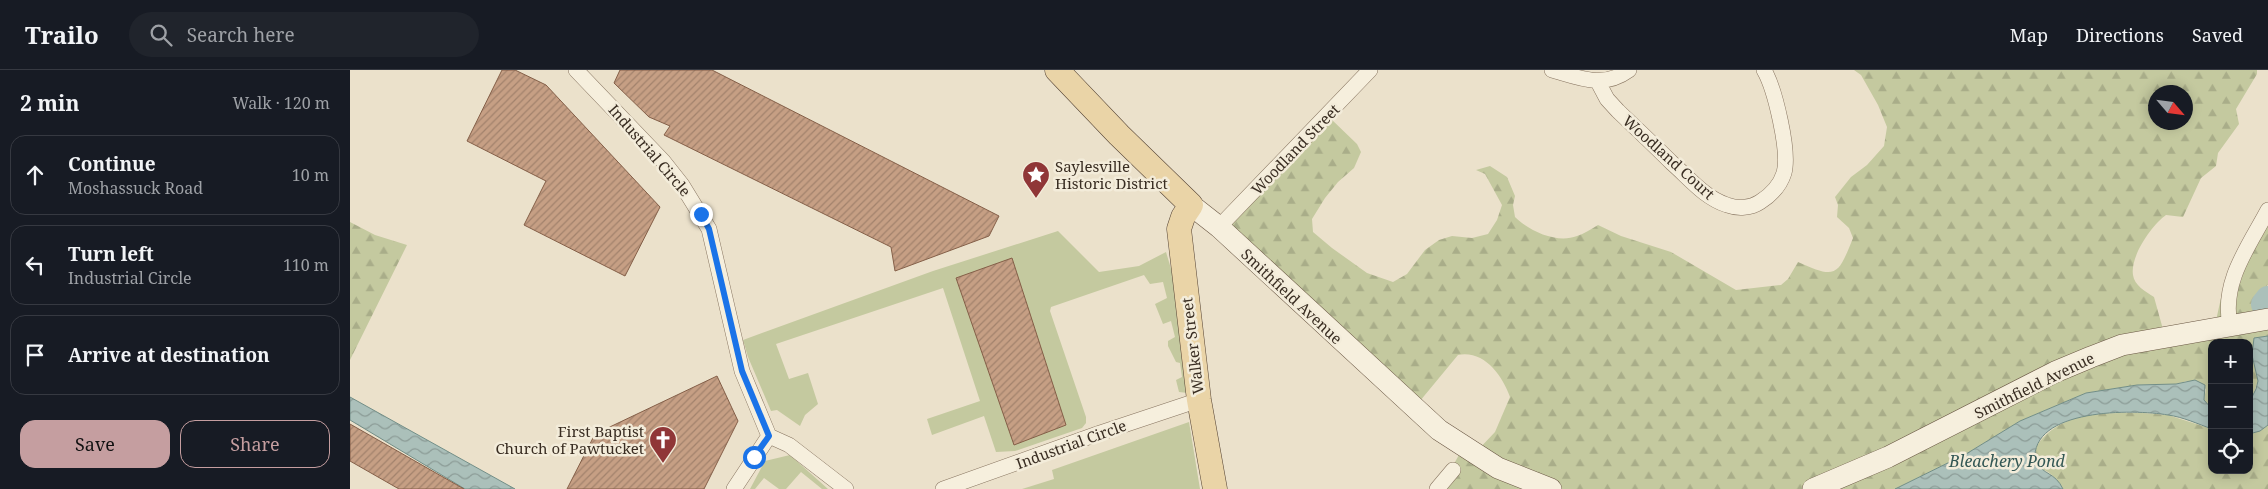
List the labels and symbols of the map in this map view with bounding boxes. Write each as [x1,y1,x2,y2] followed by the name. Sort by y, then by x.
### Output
[2148,85,2193,130] north arrow
[1246,99,1344,199] street label: Woodland Street
[604,100,696,200] street label: Industrial Circle
[1619,110,1719,204] street label: Woodland Court
[1055,156,1168,193] place label: Saylesville Historic District
[1021,160,1051,199] place icon: Saylesville Historic District
[690,203,713,226] route end
[1237,244,1347,348] street label: Smithfield Avenue
[1176,297,1208,395] street label: Walker Street
[1971,347,2097,423] street label: Smithfield Avenue
[1013,415,1129,473] street label: Industrial Circle
[495,421,644,458] place label: First Baptist Church of Pawtucket
[648,425,678,464] church icon: First Baptist Church of Pawtucket
[743,446,766,469] route start
[1948,450,2066,472] water label: Bleachery Pond

